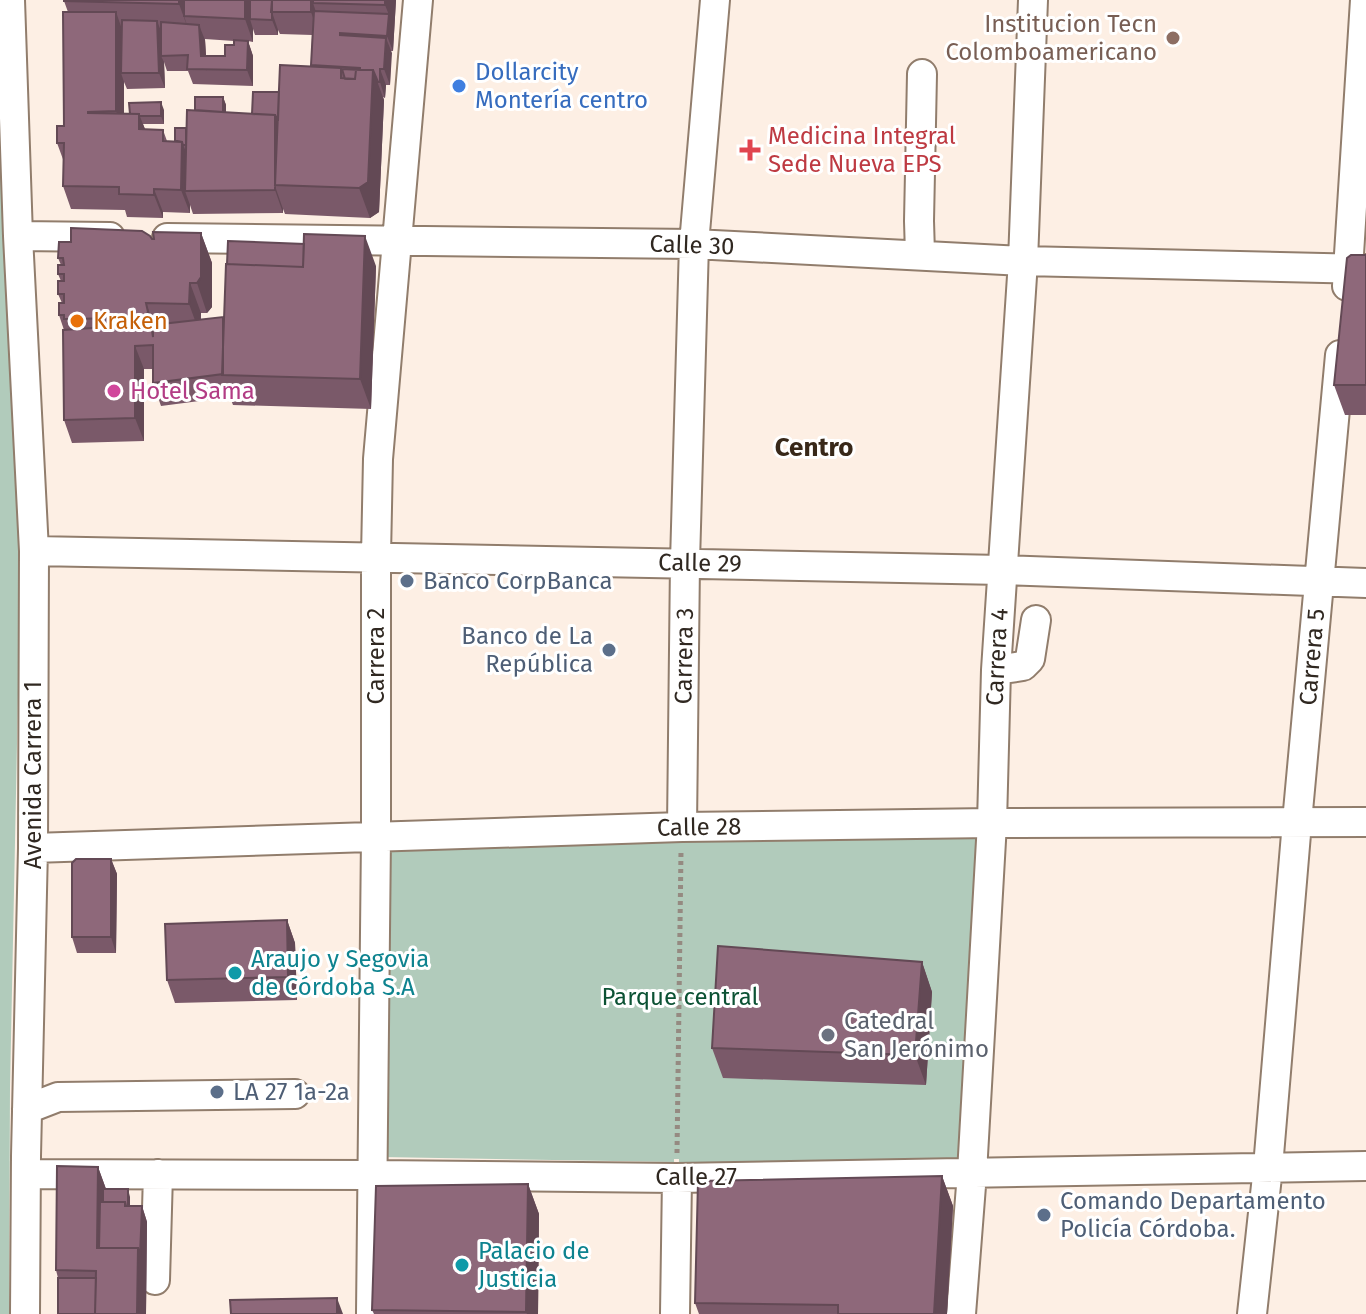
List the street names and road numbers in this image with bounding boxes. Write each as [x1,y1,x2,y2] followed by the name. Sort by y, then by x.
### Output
[649,230,735,260] street label: Calle 30
[658,548,742,578] street label: Calle 29
[669,607,699,705] street label: Carrera 3
[980,607,1014,707] street label: Carrera 4
[1294,607,1330,707] street label: Carrera 5
[362,608,390,704] street label: Carrera 2
[19,681,47,869] street label: Avenida Carrera 1
[657,812,741,842] street label: Calle 28
[655,1163,737,1191] street label: Calle 27

